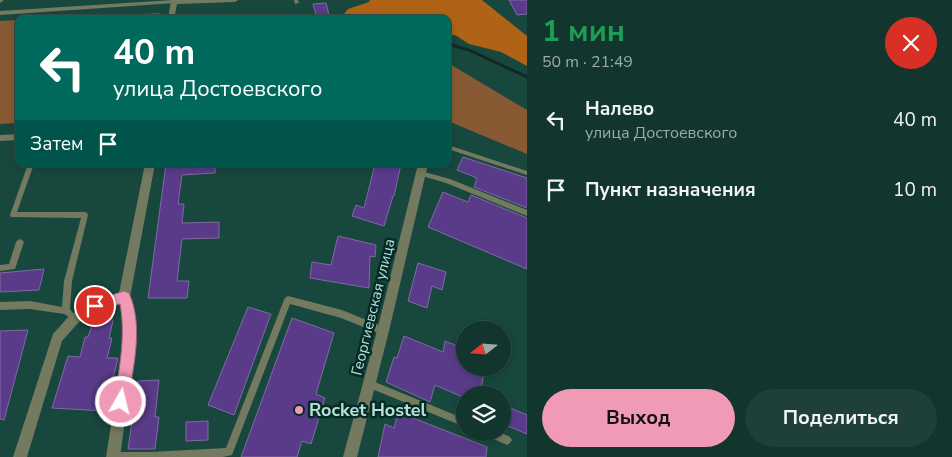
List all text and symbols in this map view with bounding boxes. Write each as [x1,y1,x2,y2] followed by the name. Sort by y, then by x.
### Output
[542,11,625,52] text: 1 мин
[885,17,937,69] button: close
[113,29,195,76] text: 40 m
[30,35,95,100] icon: left
[542,51,633,73] text: 50 m · 21:49
[113,74,323,104] text: улица Достоевского
[585,96,654,122] text: Налево
[542,106,570,134] icon: left
[893,107,937,133] text: 40 m
[585,122,737,144] text: улица Достоевского
[94,130,122,158] icon: arrive
[30,131,84,157] text: Затем
[542,176,570,204] icon: arrive
[585,177,756,203] text: Пункт назначения
[893,177,937,203] text: 10 m
[346,237,400,377] street label: Георгиевская улица
[74,285,116,327] pin
[81,292,109,320] icon: arrive
[456,321,511,376] north arrow
[456,321,511,441] map controls
[94,375,146,427] position arrow
[456,386,511,441] button: layers
[542,389,735,447] button: Выход
[745,389,937,447] button: Поделиться
[309,398,426,422] place label: Rocket Hostel
[293,404,305,416] marker: Rocket Hostel

